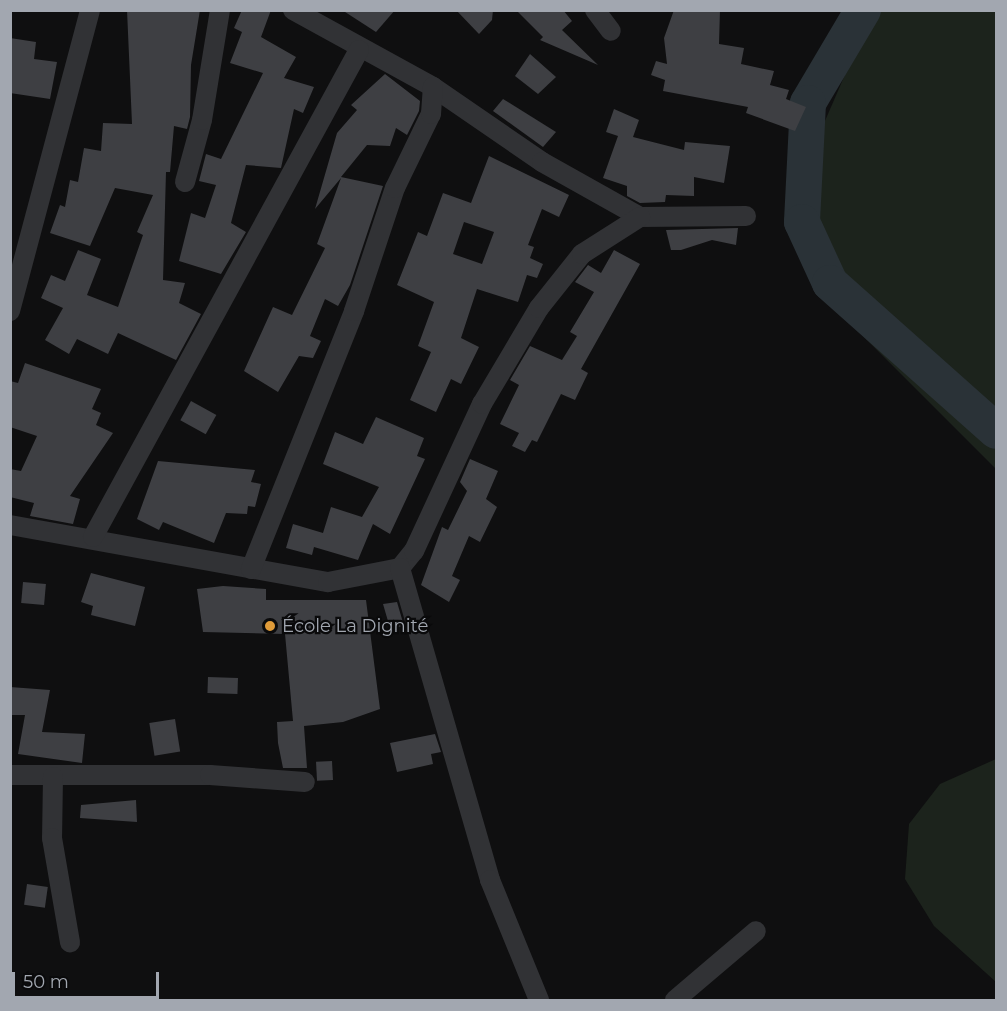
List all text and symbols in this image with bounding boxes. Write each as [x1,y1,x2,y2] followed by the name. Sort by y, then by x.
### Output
[282,615,428,637] place label: École La Dignité
[263,619,277,633] marker: École La Dignité
[15,960,162,998] scale bar
[23,971,69,993] text: 50 m

